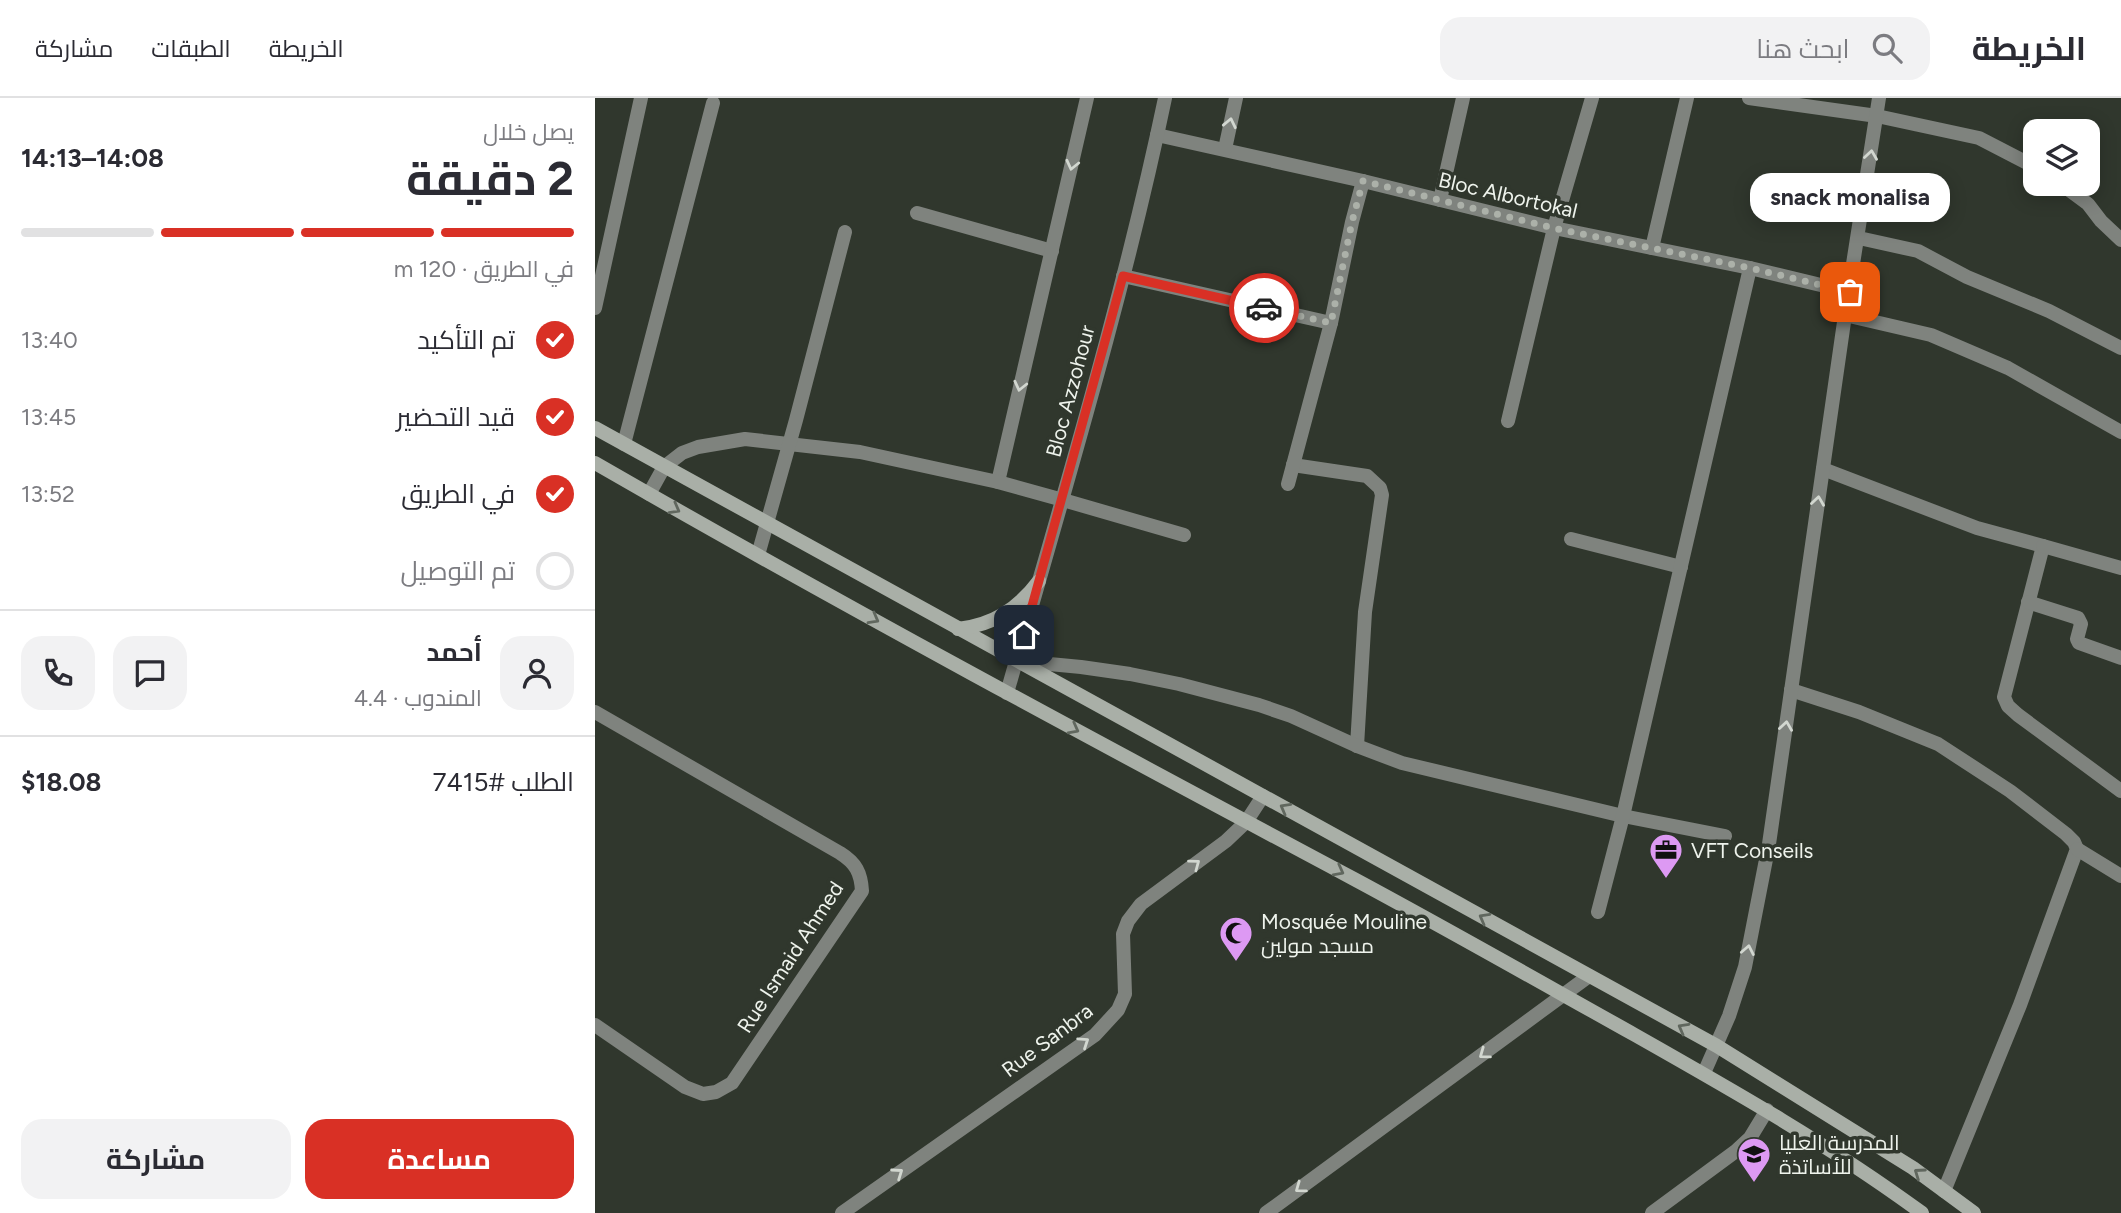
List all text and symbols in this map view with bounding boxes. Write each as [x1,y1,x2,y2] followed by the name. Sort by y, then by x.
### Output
[1440,17,1930,80] search box
[1868,29,1906,67] icon: search
[1972,29,2086,68] text: الخريطة
[1756,33,1850,65] text: ابحث هنا
[35,34,113,63] text: مشاركة
[151,34,231,63] text: الطبقات
[269,34,344,63] text: الخريطة
[1222,117,1237,129] one-way arrow
[483,118,574,146] text: يصل خلال
[2023,119,2100,196] map controls
[2023,119,2100,196] button: layers
[21,142,164,174] text: 14:08–14:13
[1863,149,1878,161] one-way arrow
[406,151,574,207] text: 2 دقيقة
[1065,159,1080,171] one-way arrow
[1436,167,1580,223] street label: Bloc Albortokal
[1750,173,1950,222] callout: snack monalisa
[1770,183,1930,211] text: snack monalisa
[394,255,574,283] text: في الطريق · 120 m
[1820,262,1880,322] pin
[1229,273,1299,343] courier
[1831,273,1869,311] icon: bag
[1245,289,1283,327] icon: car
[536,321,574,359] icon: check
[1040,322,1100,460] street label: Bloc Azzohour
[417,324,515,356] text: تم التأكيد
[21,326,78,354] text: 13:40
[1014,380,1028,392] one-way arrow
[536,398,574,436] icon: check
[396,401,515,433] text: قيد التحضير
[21,403,76,431] text: 13:45
[536,475,574,513] icon: check
[401,478,515,510] text: في الطريق
[21,480,75,508] text: 13:52
[1810,495,1825,507] one-way arrow
[668,501,681,514] one-way arrow
[401,555,515,587] text: تم التوصيل
[994,605,1054,665] pin
[867,611,880,624] one-way arrow
[1005,616,1043,654] icon: home
[21,636,95,710] button: phone
[113,636,187,710] button: chat
[426,636,482,668] text: أحمد
[500,636,574,710] button: person
[354,684,482,712] text: المندوب · 4.4
[1067,720,1079,734] one-way arrow
[1778,720,1793,732] one-way arrow
[21,766,102,798] text: $18.08
[433,766,574,798] text: الطلب #7415
[1280,803,1292,816] one-way arrow
[1647,831,1685,880] office icon: VFT Conseils
[1691,838,1813,863] place label: VFT Conseils
[1187,860,1200,872] one-way arrow
[1332,863,1344,876] one-way arrow
[732,877,848,1037] street label: Rue Ismaid Ahmed
[1261,909,1427,959] place label: Mosquée Mouline مسجد مولين
[1479,913,1492,926] one-way arrow
[1217,914,1255,963] mosque icon: Mosquée Mouline مسجد مولين
[1740,945,1755,957] one-way arrow
[997,998,1097,1082] street label: Rue Sanbra
[1678,1023,1691,1036] one-way arrow
[1076,1037,1089,1050] one-way arrow
[1479,1045,1492,1058] one-way arrow
[21,1119,291,1199] button: مشاركة
[305,1119,574,1199] button: مساعدة
[1779,1130,1900,1179] place label: المدرسة العليا للأساتذة
[1735,1135,1773,1184] school or university icon: المدرسة العليا للأساتذة
[890,1169,903,1182] one-way arrow
[1914,1169,1927,1181] one-way arrow
[1296,1179,1308,1192] one-way arrow

